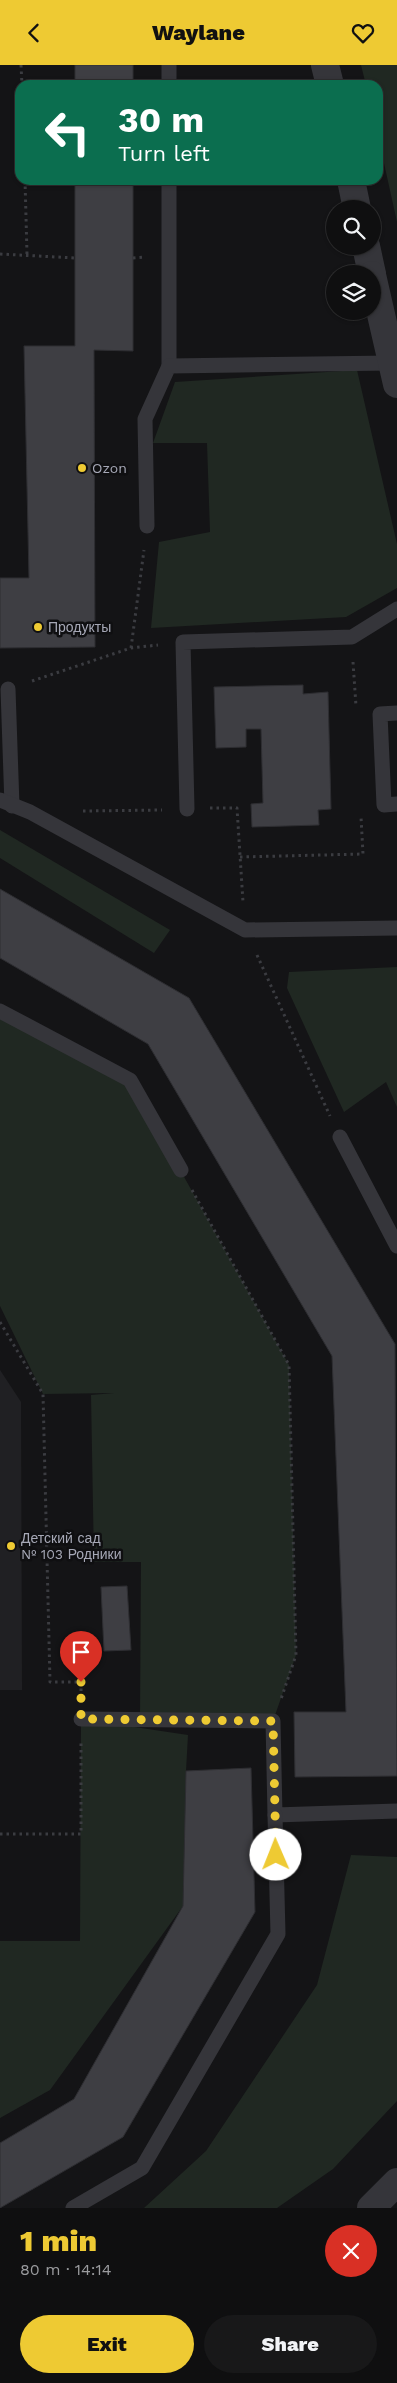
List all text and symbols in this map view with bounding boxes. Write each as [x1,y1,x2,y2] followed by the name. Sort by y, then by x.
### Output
[20,19,48,47] icon: back
[349,19,377,47] icon: heart
[152,20,245,45] text: Waylane
[118,99,204,141] text: 30 m
[35,100,100,165] icon: left
[118,141,210,166] text: Turn left
[326,200,381,320] map controls
[326,200,381,255] button: search
[326,265,381,320] button: layers
[92,460,127,476] place label: Ozon
[76,462,88,474] marker: Ozon
[48,619,111,635] place label: Продукты
[32,621,44,633] marker: Продукты
[21,1530,122,1562] place label: Детский сад № 103 Родники
[5,1540,17,1552] marker: Детский сад № 103 Родники
[60,1631,102,1682] pin
[67,1638,95,1666] icon: arrive
[249,1828,301,1880] position arrow
[20,2223,97,2258] text: 1 min
[325,2225,377,2277] button: close
[20,2260,112,2279] text: 80 m · 14:14
[20,2315,194,2373] button: Exit
[204,2315,377,2373] button: Share

